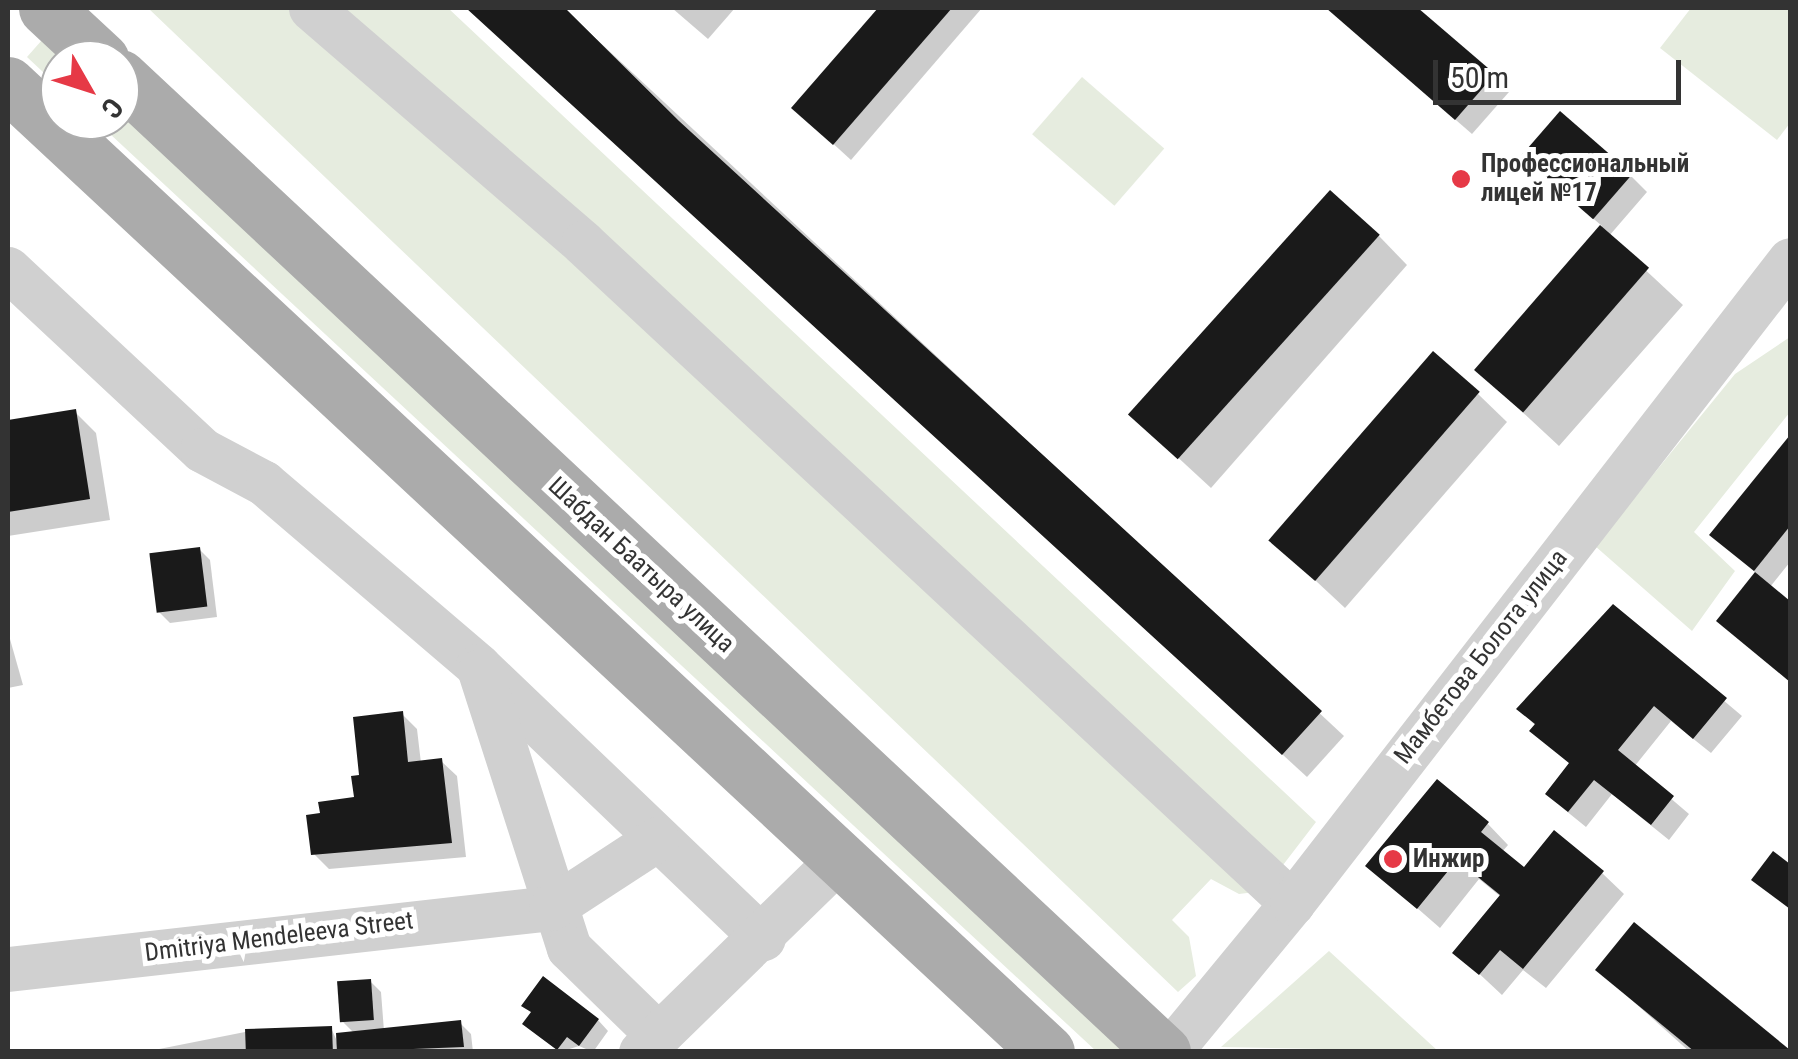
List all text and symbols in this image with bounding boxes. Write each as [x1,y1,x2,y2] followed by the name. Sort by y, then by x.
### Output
[40,40,140,140] north arrow
[1438,40,1686,102] scale bar
[1450,60,1509,95] text: 50 m
[94,91,130,125] text: С
[1481,150,1689,209] place label: Профессиональный лицей №17
[1450,168,1472,190] marker: Профессиональный лицей №17
[542,471,740,659] street label: Шабдан Баатыра улица
[1388,544,1574,770] street label: Мамбетова Болота улица
[1413,844,1484,874] place label: Инжир
[1382,848,1404,870] marker: Инжир
[143,906,415,968] street label: Dmitriya Mendeleeva Street

